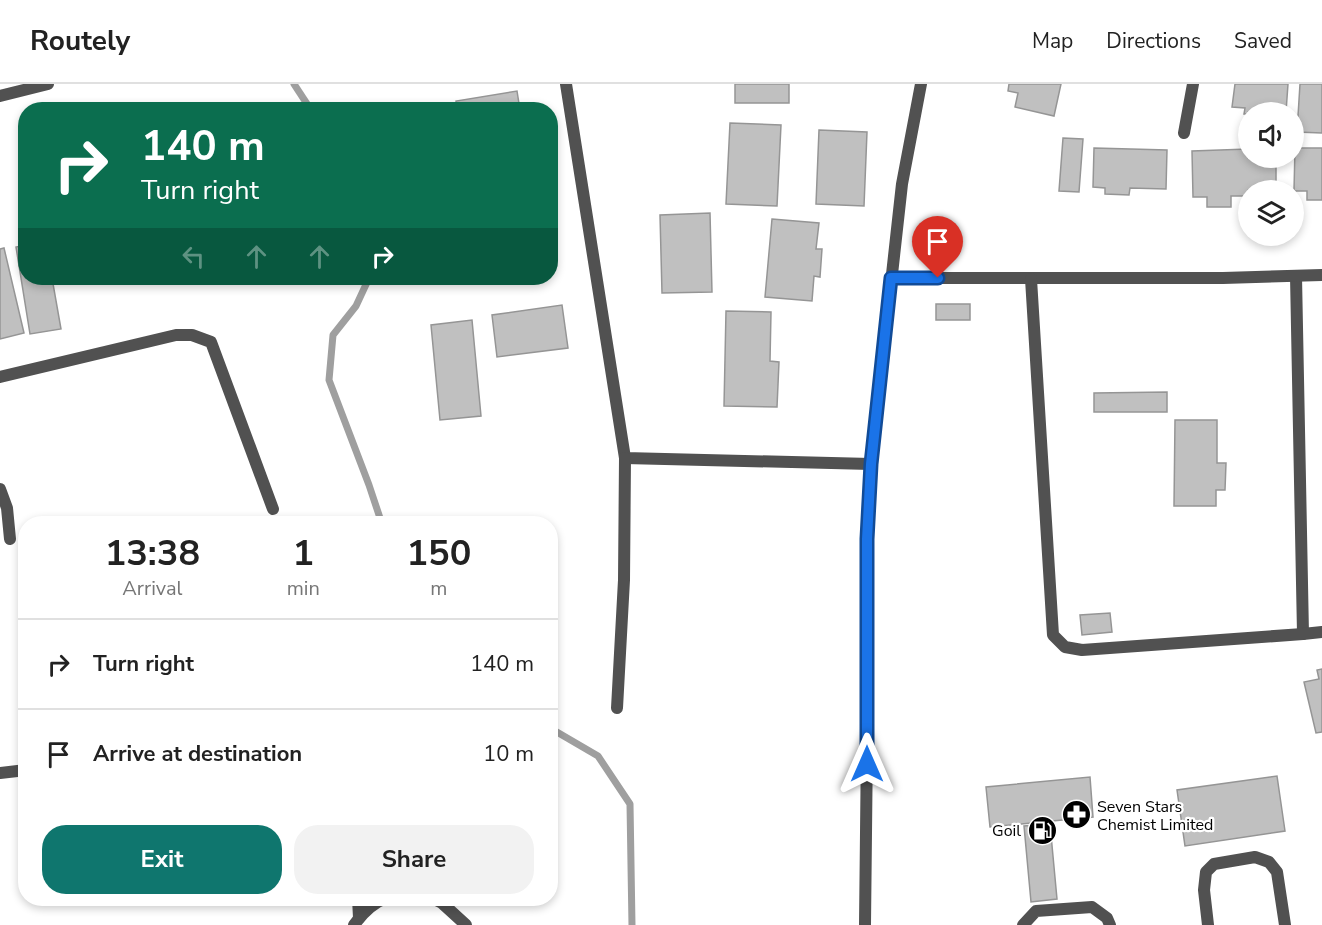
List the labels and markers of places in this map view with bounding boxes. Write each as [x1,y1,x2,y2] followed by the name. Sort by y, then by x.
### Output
[912,216,963,278] pin
[1097,796,1213,836] place label: Seven Stars Chemist Limited
[1060,799,1092,831] pharmacy icon: Seven Stars Chemist Limited
[1026,814,1058,846] fuel station icon: Goil
[992,820,1021,842] place label: Goil

